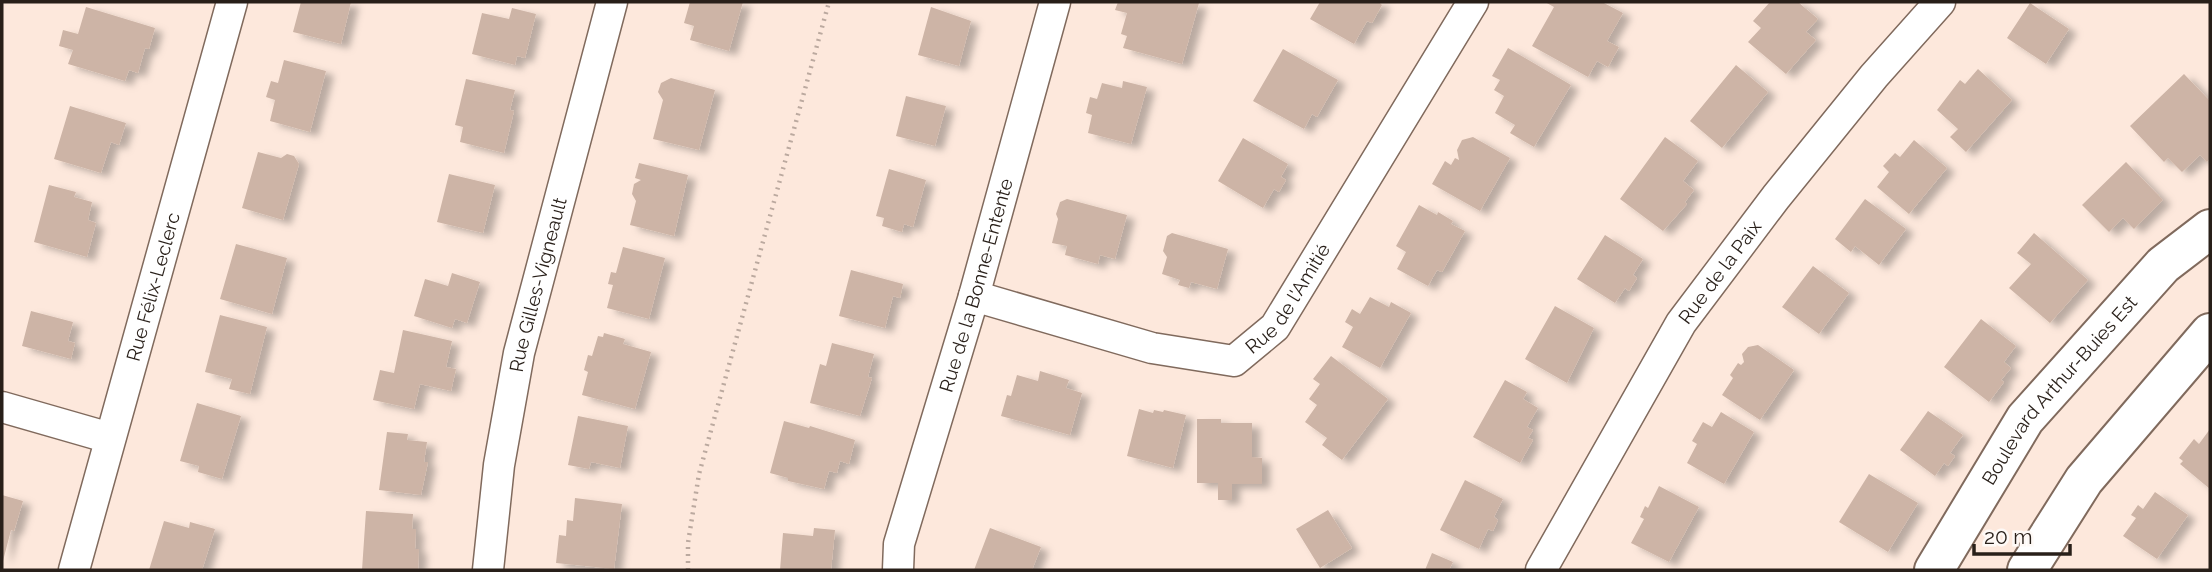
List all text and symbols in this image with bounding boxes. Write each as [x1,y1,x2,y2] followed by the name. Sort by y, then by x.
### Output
[935,176,1017,395] street label: Rue de la Bonne-Entente
[505,194,571,374] street label: Rue Gilles-Vigneault
[122,210,184,364] street label: Rue Félix-Leclerc
[1674,216,1766,328] street label: Rue de la Paix
[1241,239,1334,358] street label: Rue de l'Amitié
[1977,290,2142,489] street label: Boulevard Arthur-Buies Est
[1974,512,2070,556] scale bar
[1984,524,2032,549] text: 20 m

